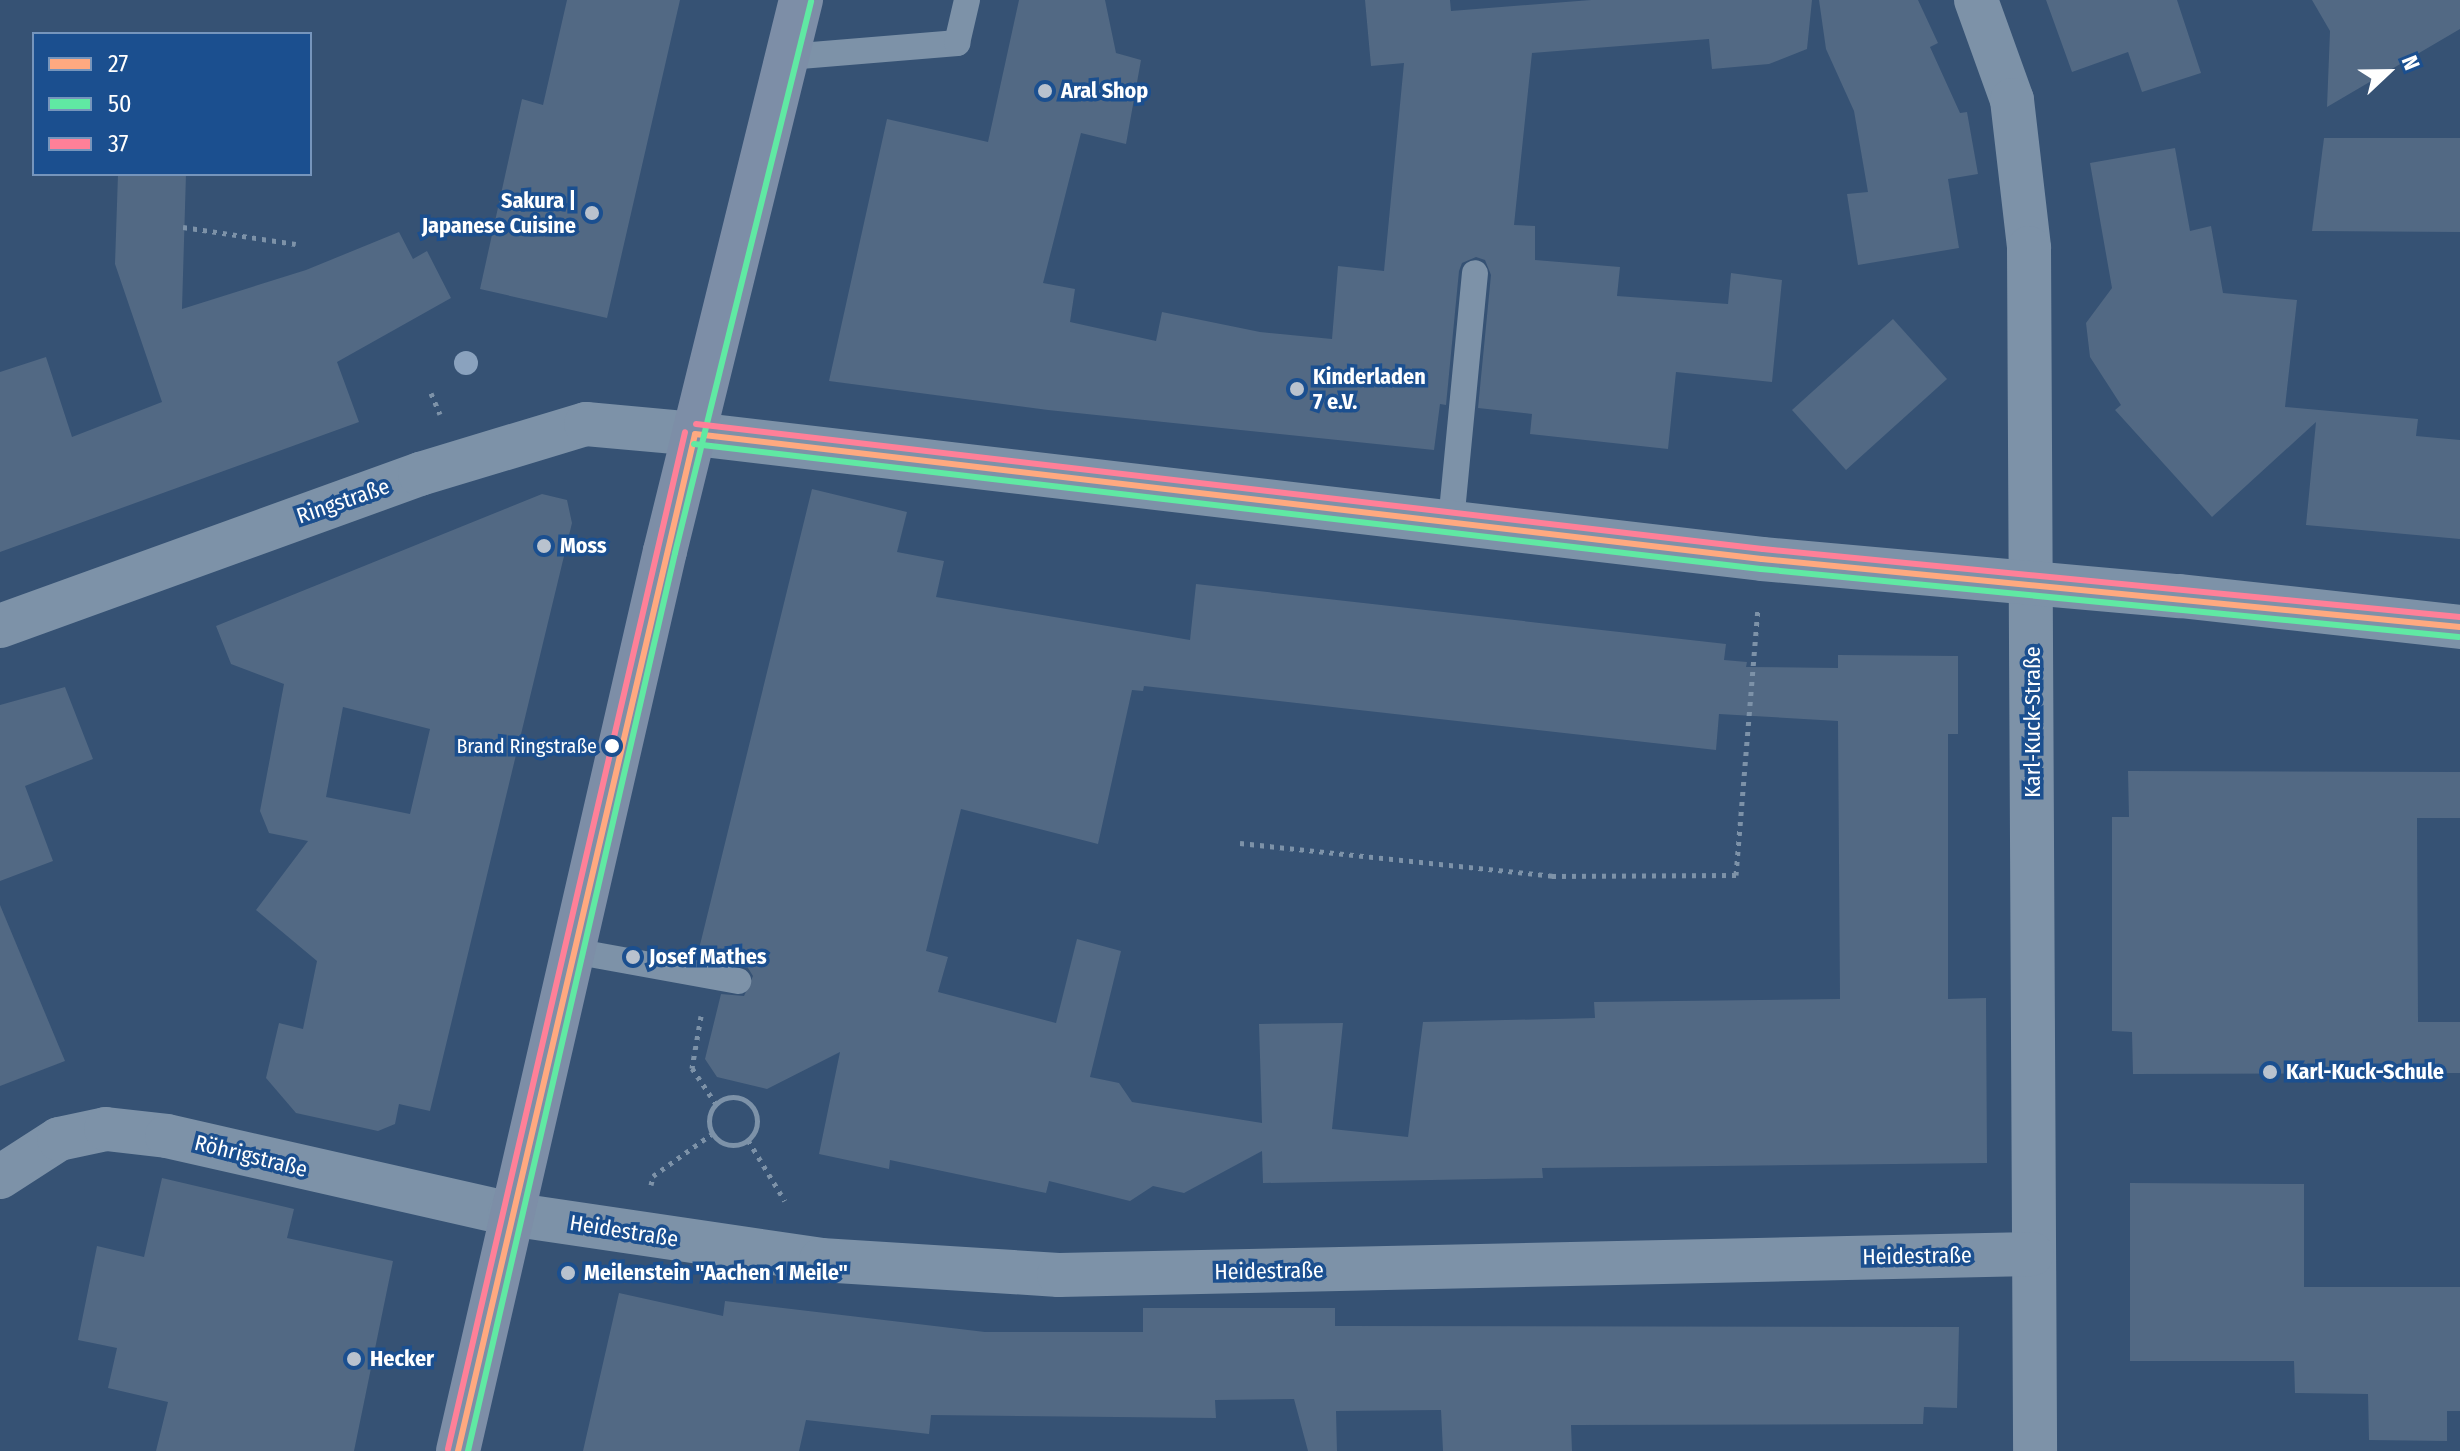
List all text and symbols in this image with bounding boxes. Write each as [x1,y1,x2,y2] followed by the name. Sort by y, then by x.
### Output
[32,32,312,176] legend
[2348,32,2428,112] north arrow
[108,50,128,78] text: 27
[2396,52,2426,74] text: N
[1061,78,1148,104] place label: Aral Shop
[1036,82,1054,100] marker: Aral Shop
[108,90,132,118] text: 50
[108,130,128,158] text: 37
[422,187,576,238] place label: Sakura | Japanese Cuisine
[583,204,601,222] marker: Sakura | Japanese Cuisine
[1313,363,1426,414] place label: Kinderladen 7 e.V.
[1288,380,1306,398] marker: Kinderladen 7 e.V.
[293,473,393,529] street label: Ringstraße
[560,533,607,559] place label: Moss
[535,537,553,555] marker: Moss
[2020,646,2046,798] street label: Karl-Kuck-Straße
[456,734,597,758] place label: Brand Ringstraße
[604,738,620,754] marker: Brand Ringstraße
[649,944,767,970] place label: Josef Mathes
[624,948,642,966] marker: Josef Mathes
[2286,1059,2444,1085] place label: Karl-Kuck-Schule
[2261,1063,2279,1081] marker: Karl-Kuck-Schule
[192,1129,310,1183] street label: Röhrigstraße
[568,1209,680,1253] street label: Heidestraße
[1862,1242,1972,1270] street label: Heidestraße
[1214,1257,1324,1285] street label: Heidestraße
[584,1260,848,1286] place label: Meilenstein "Aachen 1 Meile"
[559,1264,577,1282] marker: Meilenstein "Aachen 1 Meile"
[370,1346,434,1372] place label: Hecker
[345,1350,363,1368] marker: Hecker

